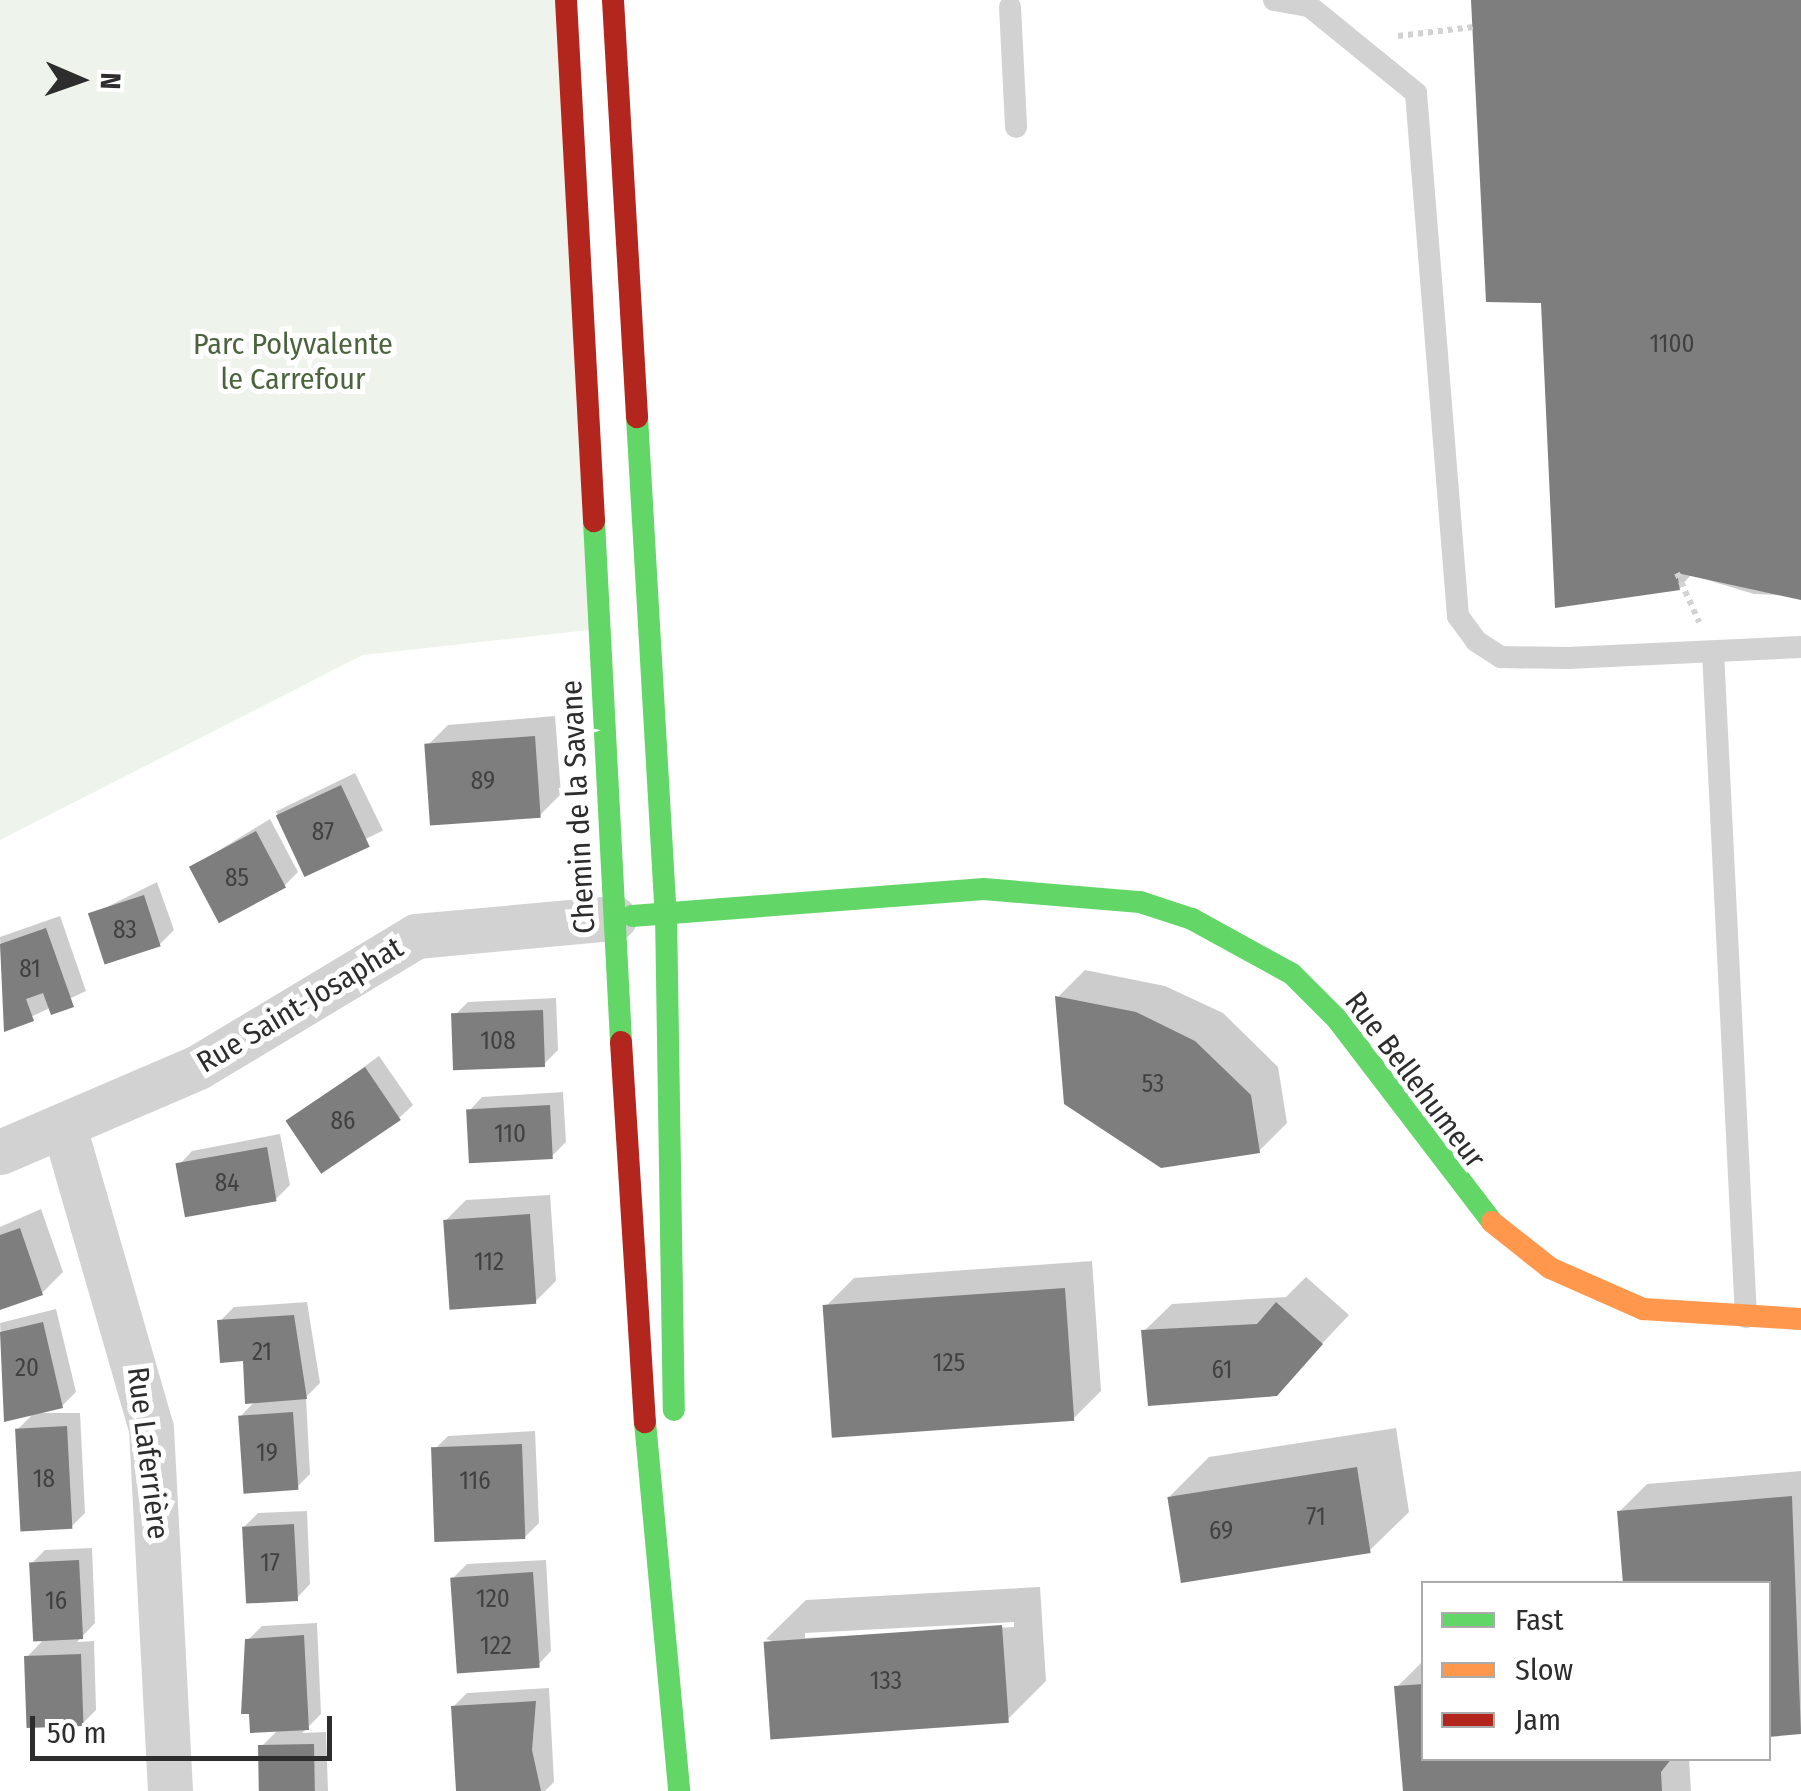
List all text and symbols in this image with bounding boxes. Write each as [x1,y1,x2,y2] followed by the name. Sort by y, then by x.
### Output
[30,30,130,130] north arrow
[94,72,127,90] text: N
[193,326,393,396] park label: Parc Polyvalente le Carrefour
[1649,329,1695,359] house number: 1100
[553,679,603,935] street label: Chemin de la Savane
[471,766,495,796] house number: 89
[312,817,334,847] house number: 87
[225,863,249,893] house number: 85
[113,915,137,945] house number: 83
[191,929,409,1081] street label: Rue Saint-Josaphat
[19,954,41,984] house number: 81
[1337,985,1493,1175] street label: Rue Bellehumeur
[480,1026,516,1056] house number: 108
[1142,1069,1164,1099] house number: 53
[331,1106,355,1136] house number: 86
[494,1119,526,1149] house number: 110
[215,1168,239,1198] house number: 84
[474,1247,504,1277] house number: 112
[252,1337,272,1367] house number: 21
[933,1348,965,1378] house number: 125
[15,1353,39,1383] house number: 20
[1211,1355,1233,1385] house number: 61
[120,1365,176,1541] street label: Rue Laferrière
[256,1438,278,1468] house number: 19
[33,1464,55,1494] house number: 18
[459,1466,491,1496] house number: 116
[1306,1502,1326,1532] house number: 71
[1209,1516,1233,1546] house number: 69
[260,1548,280,1578] house number: 17
[1421,1581,1771,1761] legend
[476,1584,510,1614] house number: 120
[45,1586,67,1616] house number: 16
[1515,1602,1563,1638] text: Fast
[480,1631,512,1661] house number: 122
[1515,1652,1573,1688] text: Slow
[870,1666,902,1696] house number: 133
[35,1696,338,1758] scale bar
[1515,1702,1561,1738] text: Jam
[47,1715,107,1751] text: 50 m

